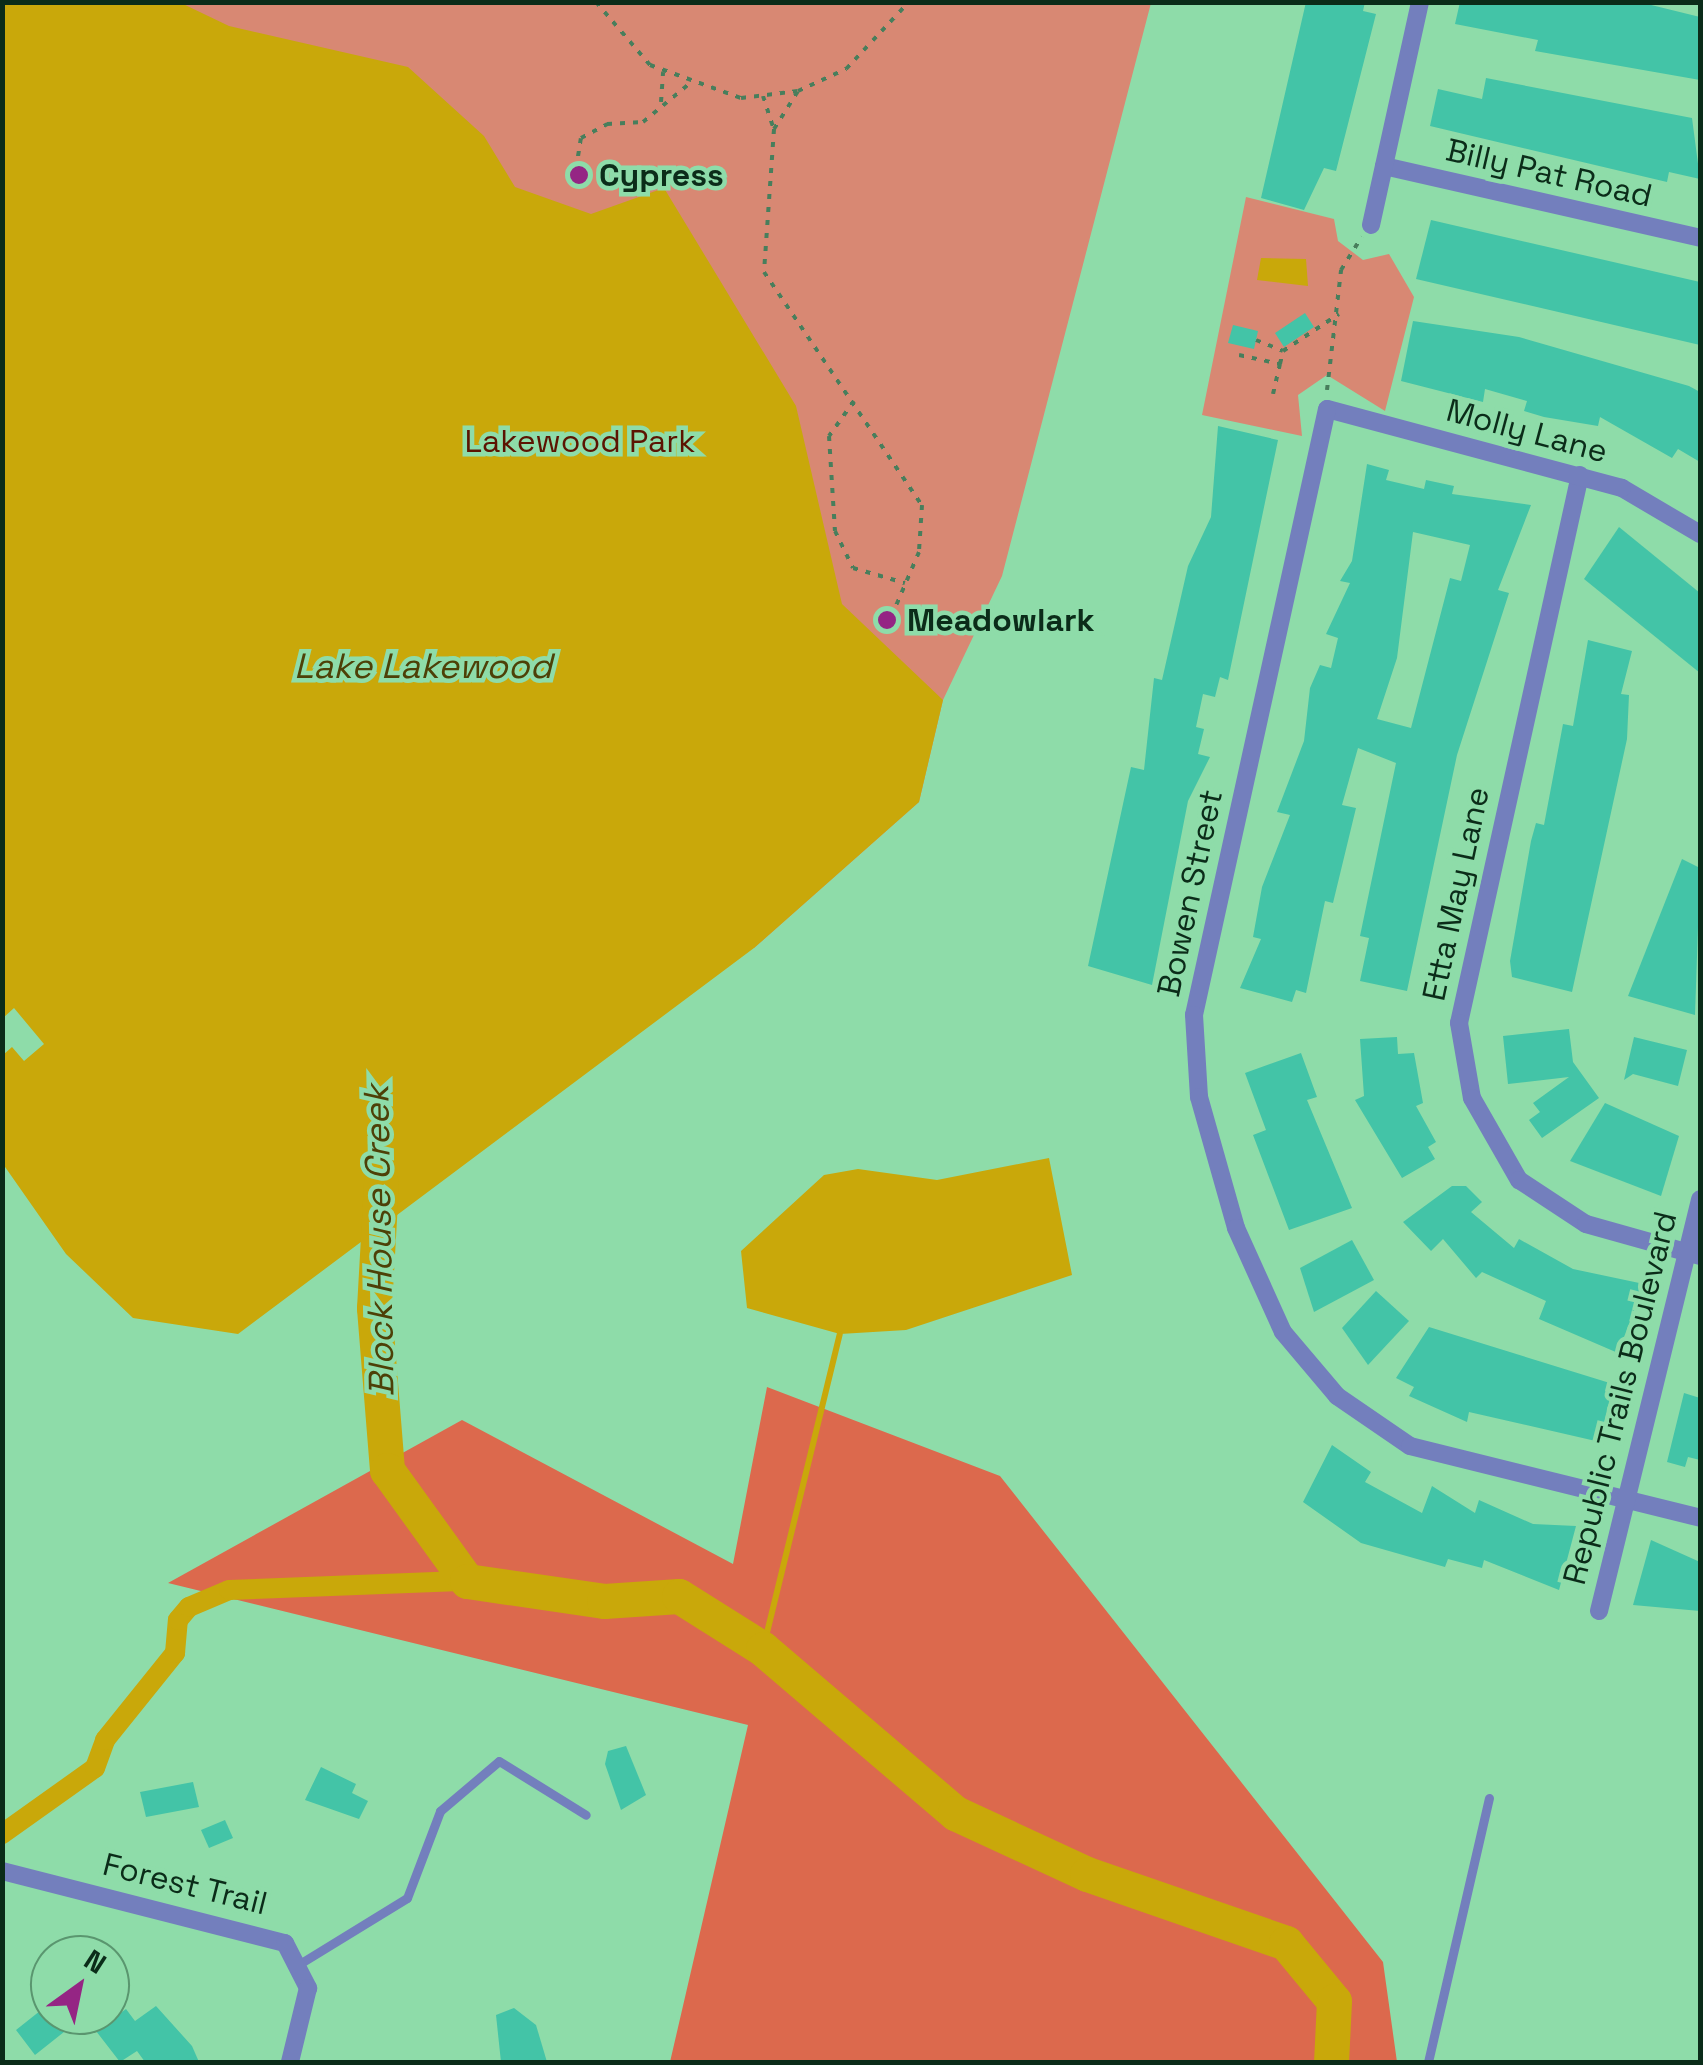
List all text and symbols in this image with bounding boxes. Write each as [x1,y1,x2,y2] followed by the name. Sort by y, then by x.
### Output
[1442,131,1656,215] street label: Billy Pat Road
[599,156,724,194] place label: Cypress
[568,164,590,186] marker: Cypress
[1442,391,1612,471] street label: Molly Lane
[464,422,696,460] park label: Lakewood Park
[907,601,1095,639] place label: Meadowlark
[876,609,898,631] marker: Meadowlark
[294,645,552,687] water label: Lake Lakewood
[1415,784,1497,1004] street label: Etta May Lane
[1149,786,1231,1000] street label: Bowen Street
[355,1085,403,1397] water label: Block House Creek
[1555,1207,1685,1589] street label: Republic Trails Boulevard
[98,1845,272,1923] street label: Forest Trail
[30,1935,130,2035] north arrow
[78,1941,113,1982] text: N

